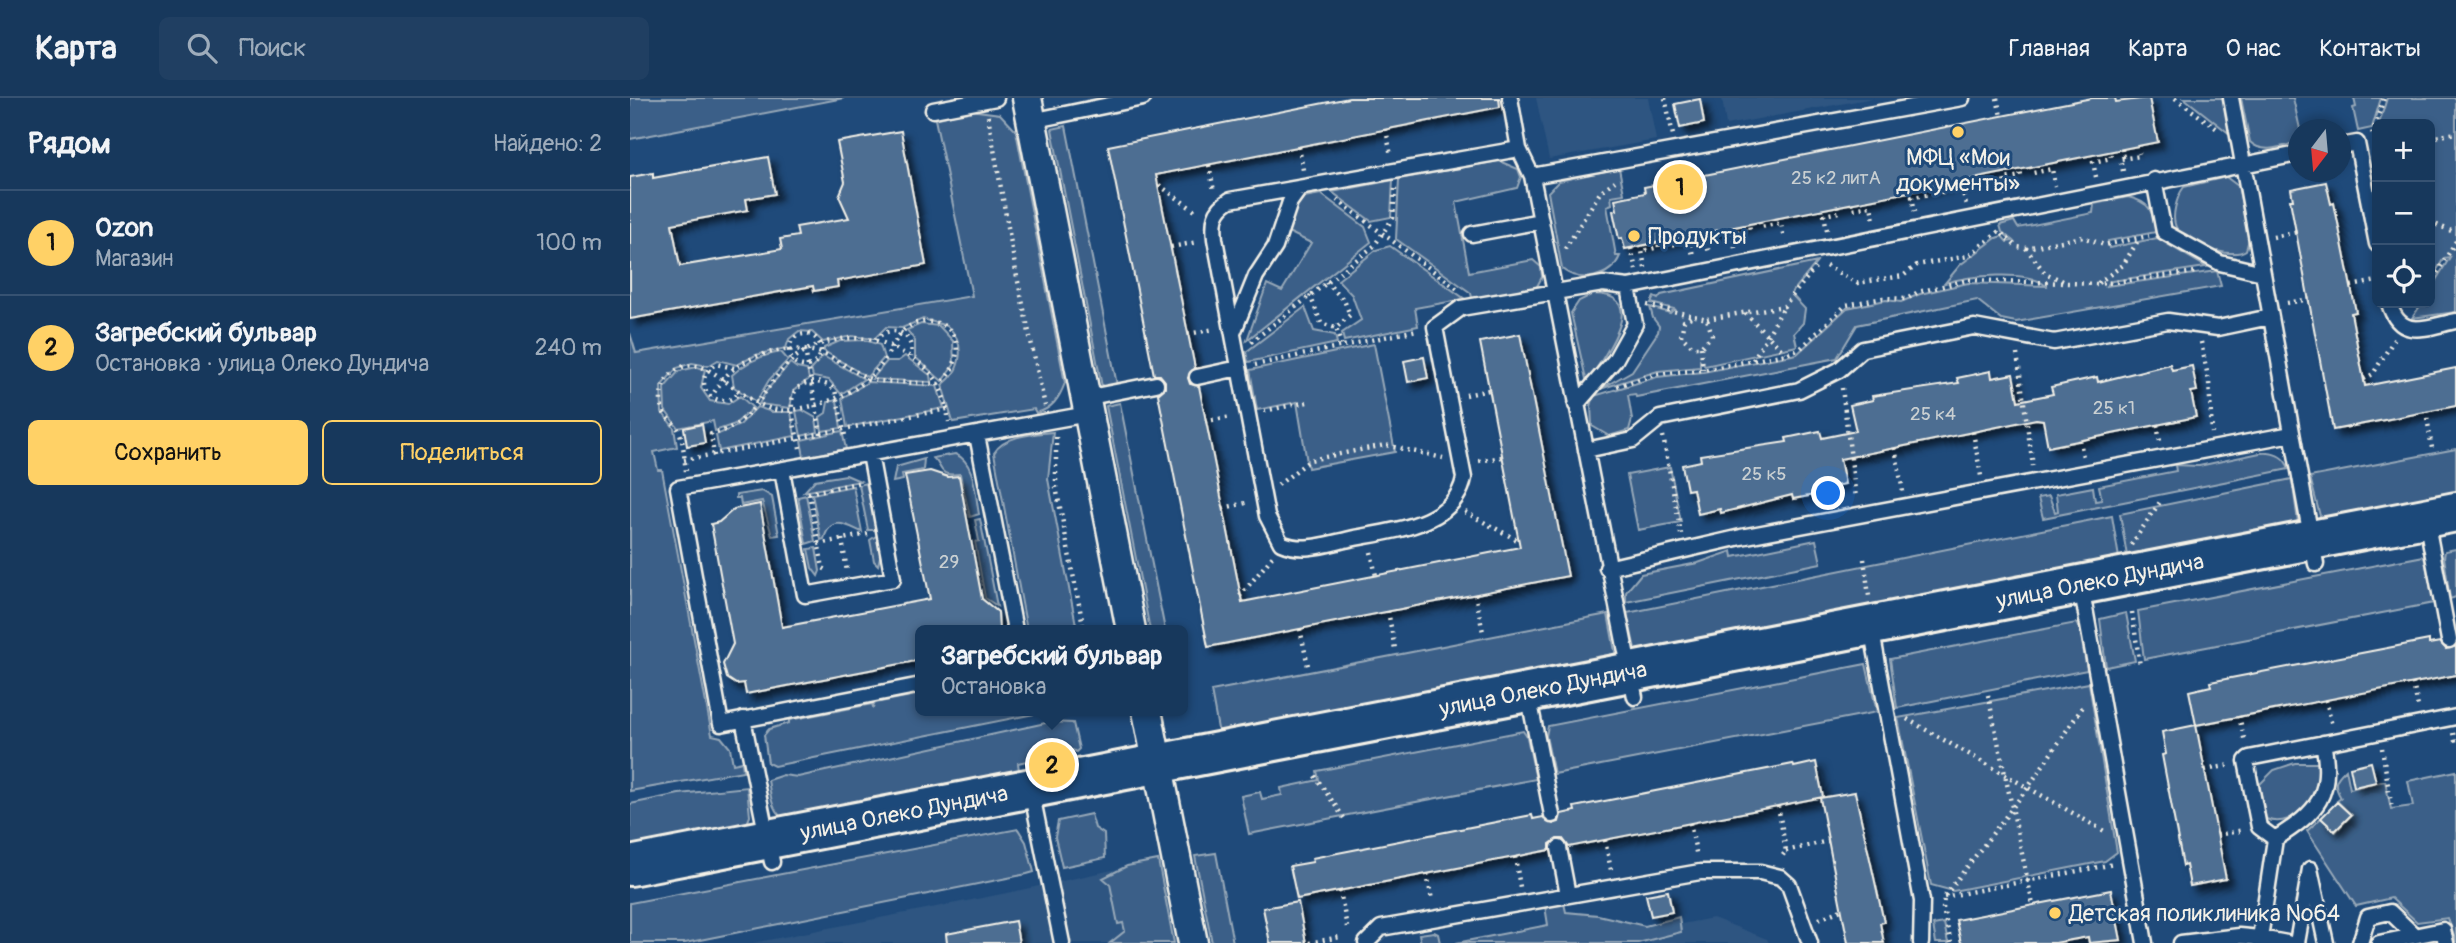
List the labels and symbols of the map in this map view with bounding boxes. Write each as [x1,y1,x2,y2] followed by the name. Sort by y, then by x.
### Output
[2288,119,2351,182] north arrow
[1950,124,1966,140] marker: МФЦ «Мои документы»
[1896,143,2020,198] place label: МФЦ «Мои документы»
[1657,161,1703,213] pin: 1
[1791,166,1881,190] house number: 25 к2 литА
[1648,222,1747,251] place label: Продукты
[1626,228,1642,244] marker: Продукты
[2093,396,2135,420] house number: 25 к1
[1910,402,1956,426] house number: 25 к4
[1741,462,1787,486] house number: 25 к5
[1811,476,1845,510] your location
[1993,547,2206,616] street label: улица Олеко Дундича
[939,550,959,574] house number: 29
[1436,655,1649,724] street label: улица Олеко Дундича
[1029,739,1075,791] pin: 2
[797,779,1010,848] street label: улица Олеко Дундича
[2068,899,2340,928] place label: Детская поликлиника №64
[2047,905,2063,921] marker: Детская поликлиника №64

